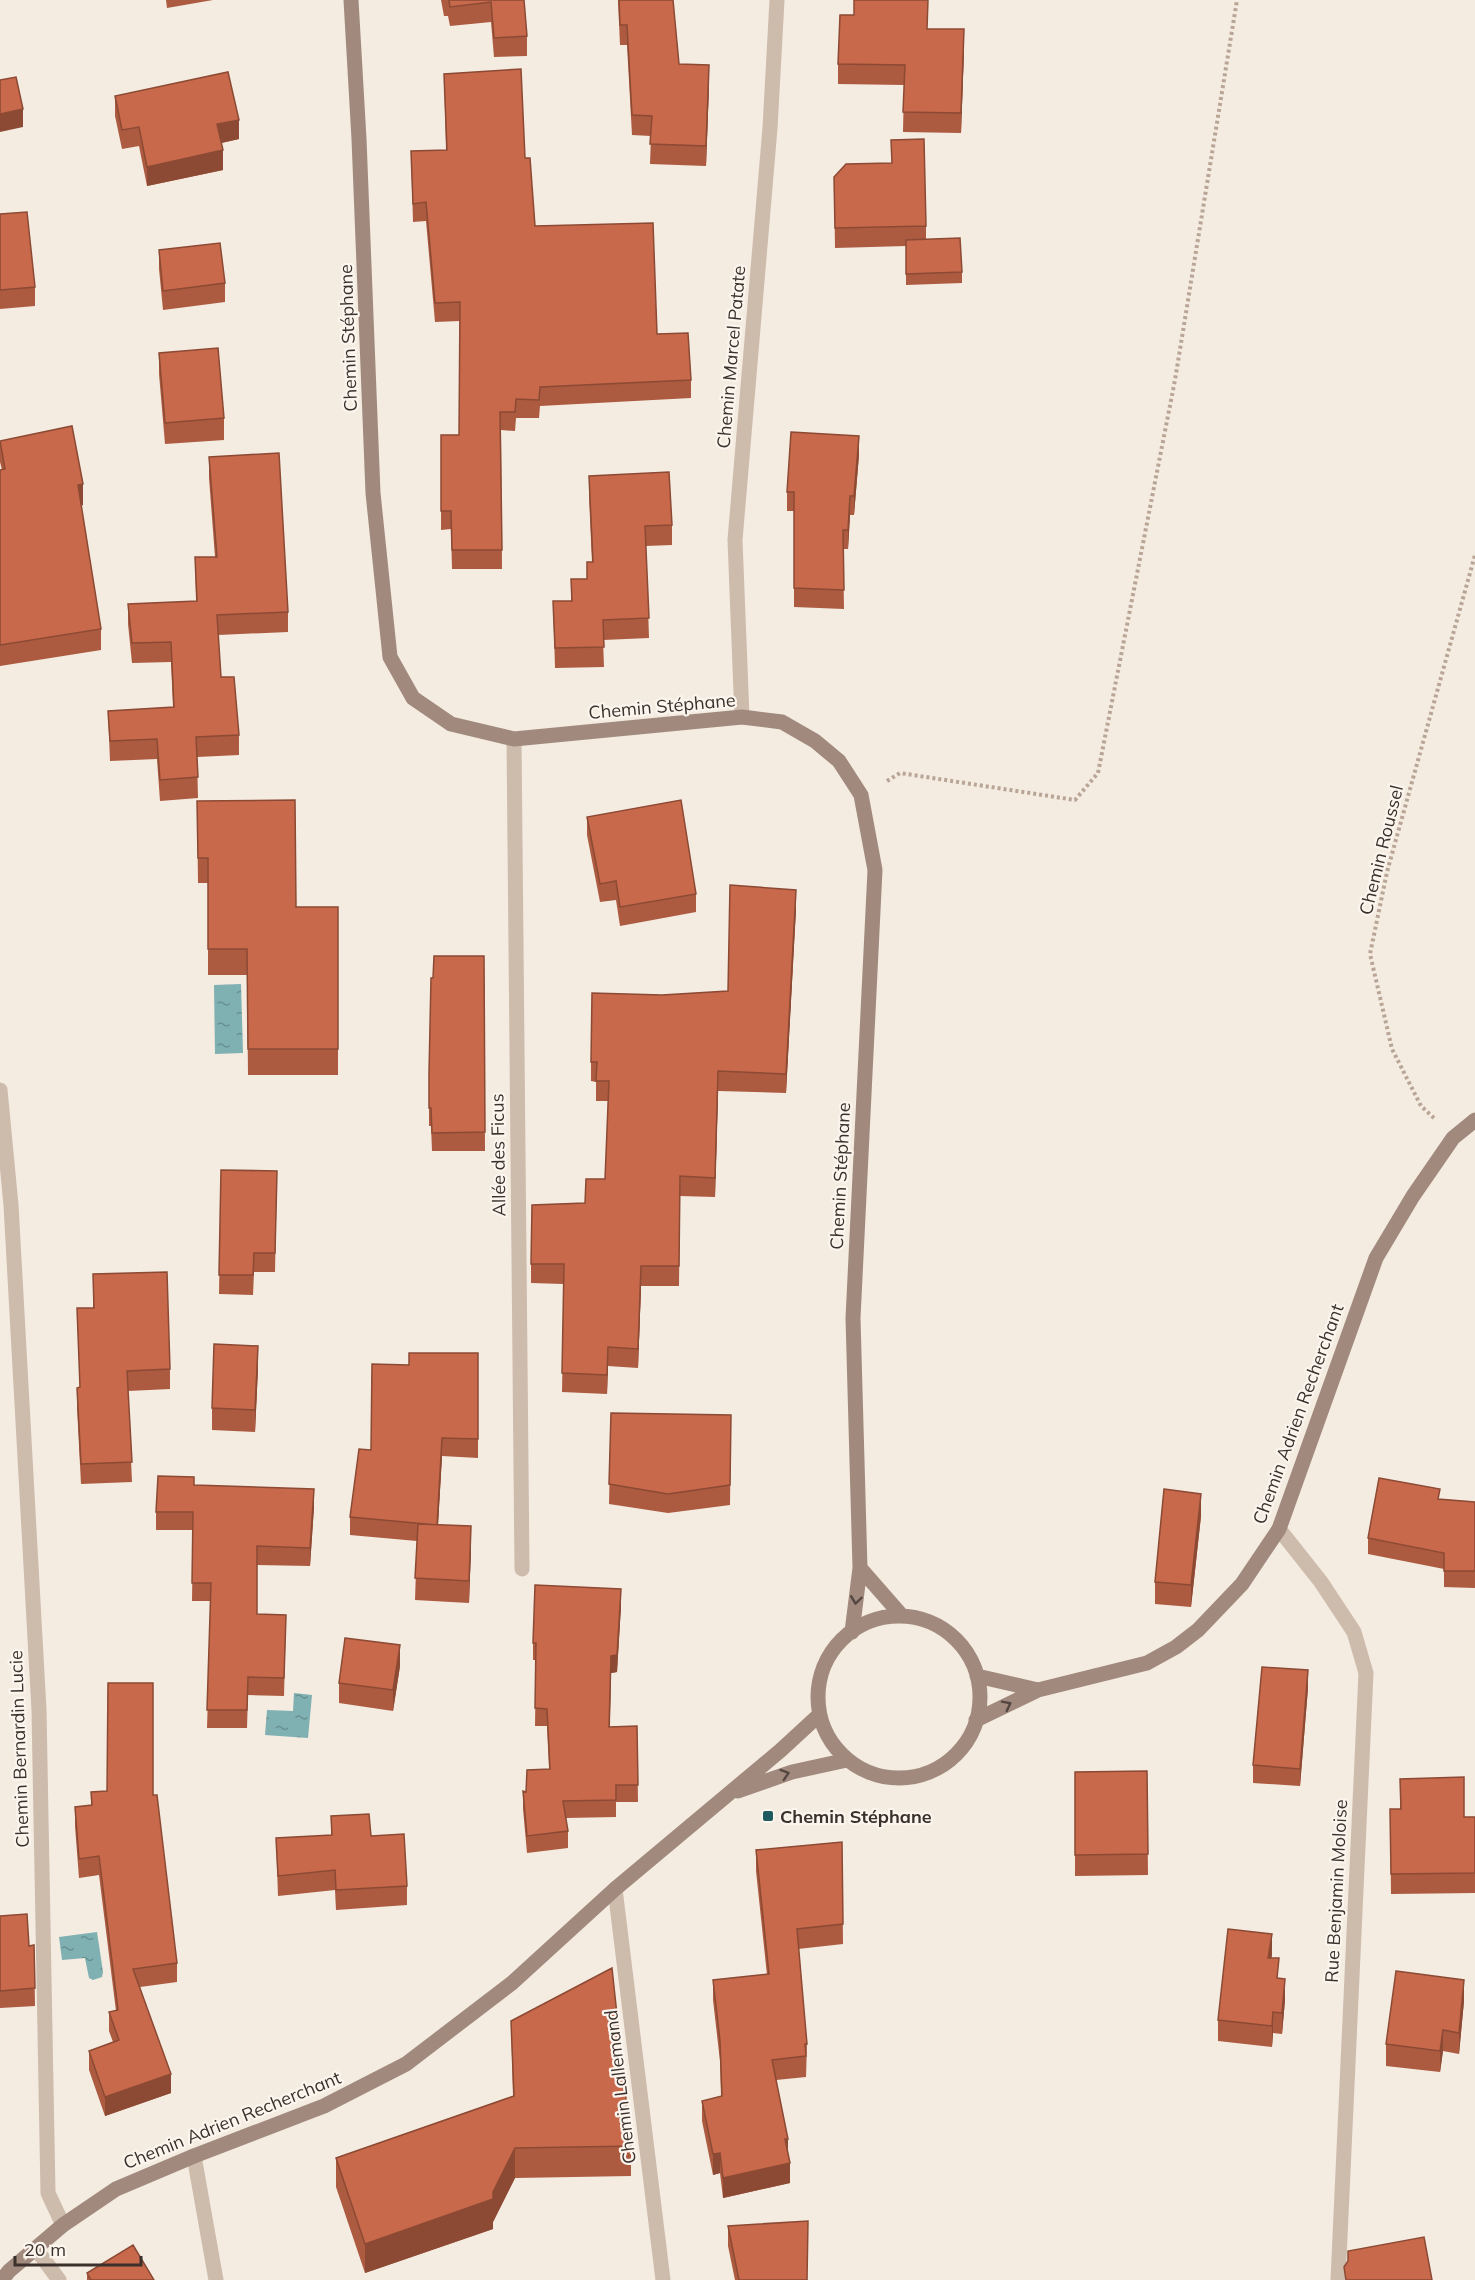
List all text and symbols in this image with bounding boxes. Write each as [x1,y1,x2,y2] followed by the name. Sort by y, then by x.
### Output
[334,264,362,412] street label: Chemin Stéphane
[712,265,750,449] street label: Chemin Marcel Patate
[587,688,737,724] street label: Chemin Stéphane
[1354,783,1408,917] street label: Chemin Roussel
[485,1093,511,1217] street label: Allée des Ficus
[825,1102,855,1250] street label: Chemin Stéphane
[1247,1301,1349,1527] street label: Chemin Adrien Recherchant
[850,1595,862,1604] one-way arrow
[4,1650,34,1848] street label: Chemin Bernardin Lucie
[1001,1701,1011,1712] one-way arrow
[779,1769,790,1781] one-way arrow
[1320,1799,1352,1983] street label: Rue Benjamin Moloise
[780,1805,932,1828] place label: Chemin Stéphane
[761,1809,775,1823] marker: Chemin Stéphane
[599,2009,641,2165] street label: Chemin Lallemand
[120,2066,344,2174] street label: Chemin Adrien Recherchant
[15,2229,141,2267] scale bar
[24,2238,66,2261] text: 20 m

